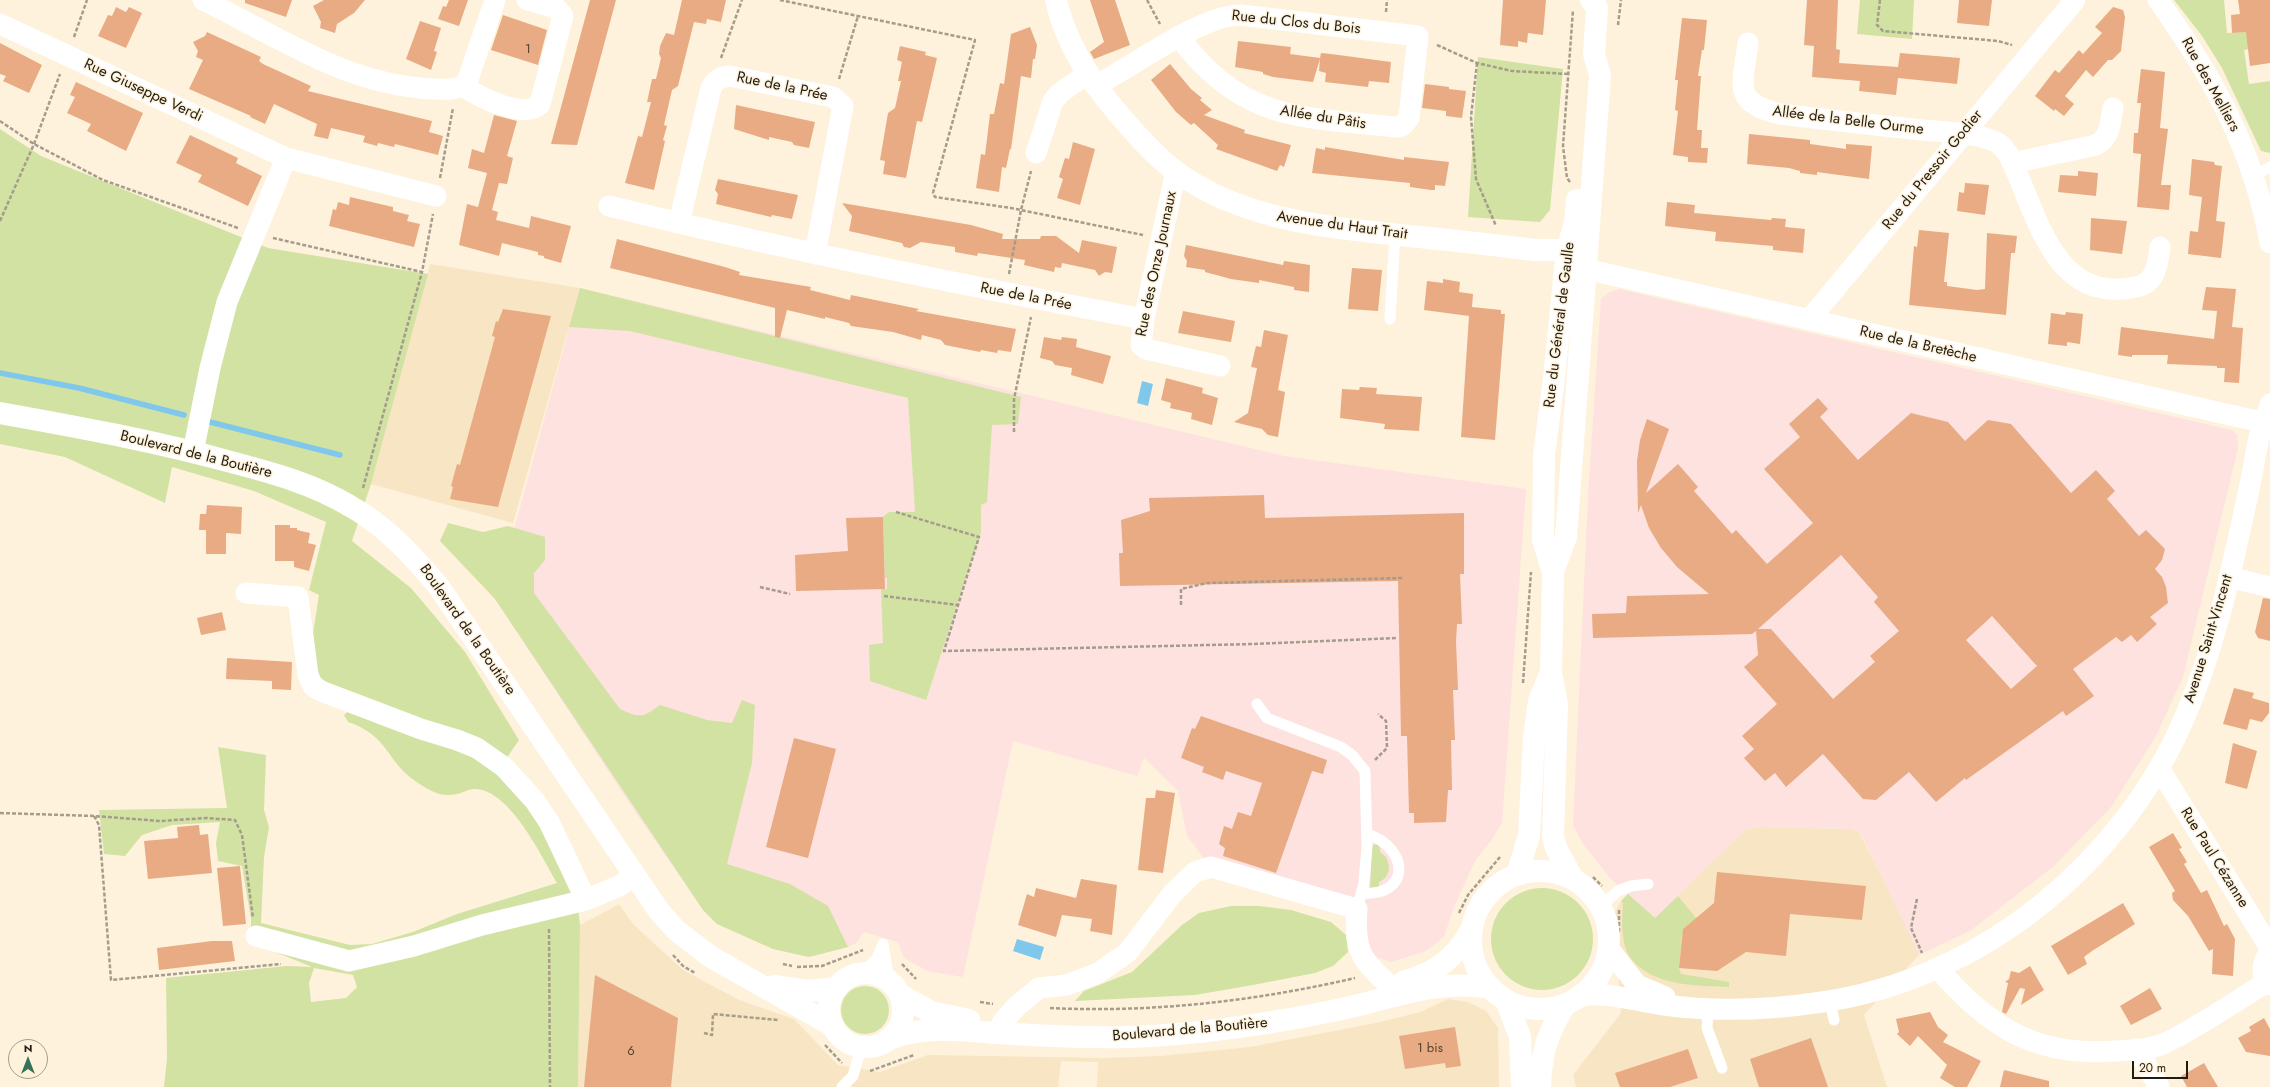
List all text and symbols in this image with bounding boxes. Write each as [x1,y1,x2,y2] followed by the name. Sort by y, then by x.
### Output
[1231,7,1361,39] street label: Rue du Clos du Bois
[2177,35,2243,135] street label: Rue des Melliers
[525,42,531,58] house number: 1
[81,56,205,126] street label: Rue Giuseppe Verdi
[735,69,829,105] street label: Rue de la Prée
[1279,102,1367,134] street label: Allée du Pâtis
[1771,103,1925,139] street label: Allée de la Belle Ourme
[1879,106,1987,234] street label: Rue du Pressoir Godier
[1133,190,1181,338] street label: Rue des Onze Journaux
[1276,208,1408,244] street label: Avenue du Haut Trait
[1541,241,1579,409] street label: Rue du Général de Gaulle
[979,279,1073,315] street label: Rue de la Prée
[1858,323,1978,367] street label: Rue de la Bretèche
[118,427,274,483] street label: Boulevard de la Boutière
[415,561,519,699] street label: Boulevard de la Boutière
[2181,573,2237,705] street label: Avenue Saint-Vincent
[2176,805,2252,911] street label: Rue Paul Cézanne
[1112,1014,1268,1046] street label: Boulevard de la Boutière
[8,1039,48,1079] north arrow
[24,1040,32,1056] text: N
[1417,1041,1443,1057] house number: 1 bis
[627,1044,635,1060] house number: 6
[2134,1053,2190,1079] scale bar
[2139,1059,2166,1077] text: 20 m

